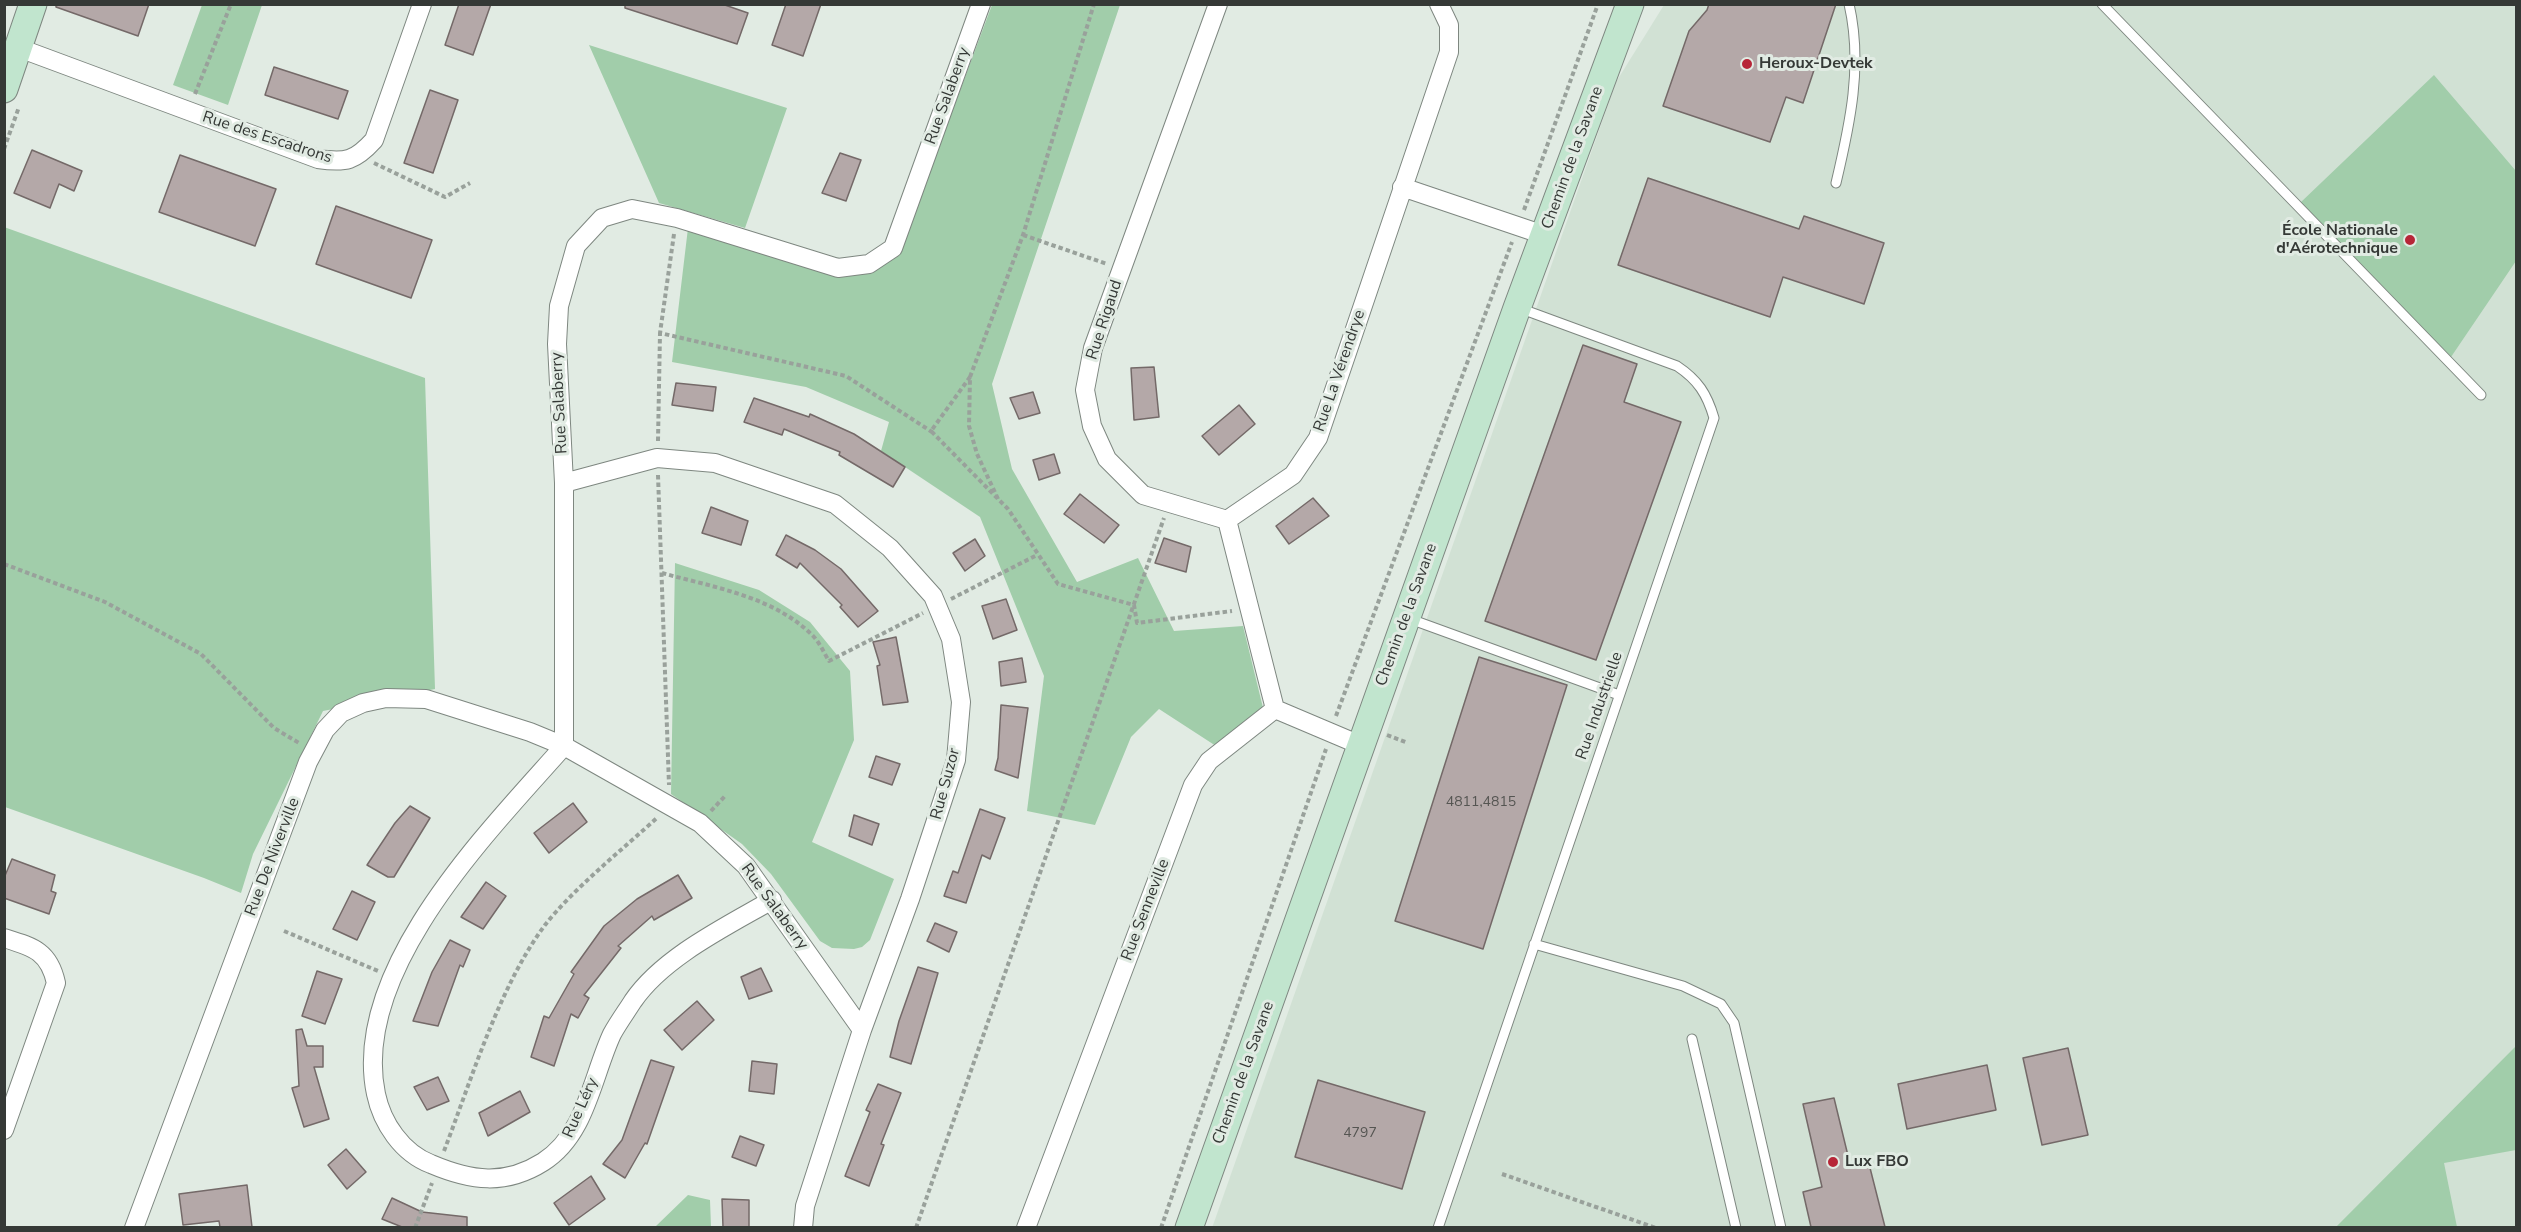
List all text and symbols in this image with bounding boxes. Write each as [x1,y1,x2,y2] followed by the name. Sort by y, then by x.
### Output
[922,45,974,147] street label: Rue Salaberry
[1759,54,1873,74] place label: Heroux-Devtek
[1740,57,1754,71] marker: Heroux-Devtek
[1538,84,1608,232] street label: Chemin de la Savane
[200,108,334,168] street label: Rue des Escadrons
[2276,221,2398,259] place label: École Nationale d'Aérotechnique
[2403,233,2417,247] marker: École Nationale d'Aérotechnique
[1083,278,1127,362] street label: Rue Rigaud
[1310,308,1370,434] street label: Rue La Vérendrye
[548,352,572,454] street label: Rue Salaberry
[1372,541,1442,689] street label: Chemin de la Savane
[1573,650,1627,762] street label: Rue Industrielle
[927,746,965,822] street label: Rue Suzor
[242,795,304,919] street label: Rue De Niverville
[1446,795,1516,811] house number: 4811,4815
[1118,857,1174,963] street label: Rue Senneville
[736,860,812,954] street label: Rue Salaberry
[1209,999,1279,1147] street label: Chemin de la Savane
[559,1075,603,1141] street label: Rue Léry
[1343,1126,1377,1142] house number: 4797
[1845,1152,1909,1172] place label: Lux FBO
[1826,1155,1840,1169] marker: Lux FBO

